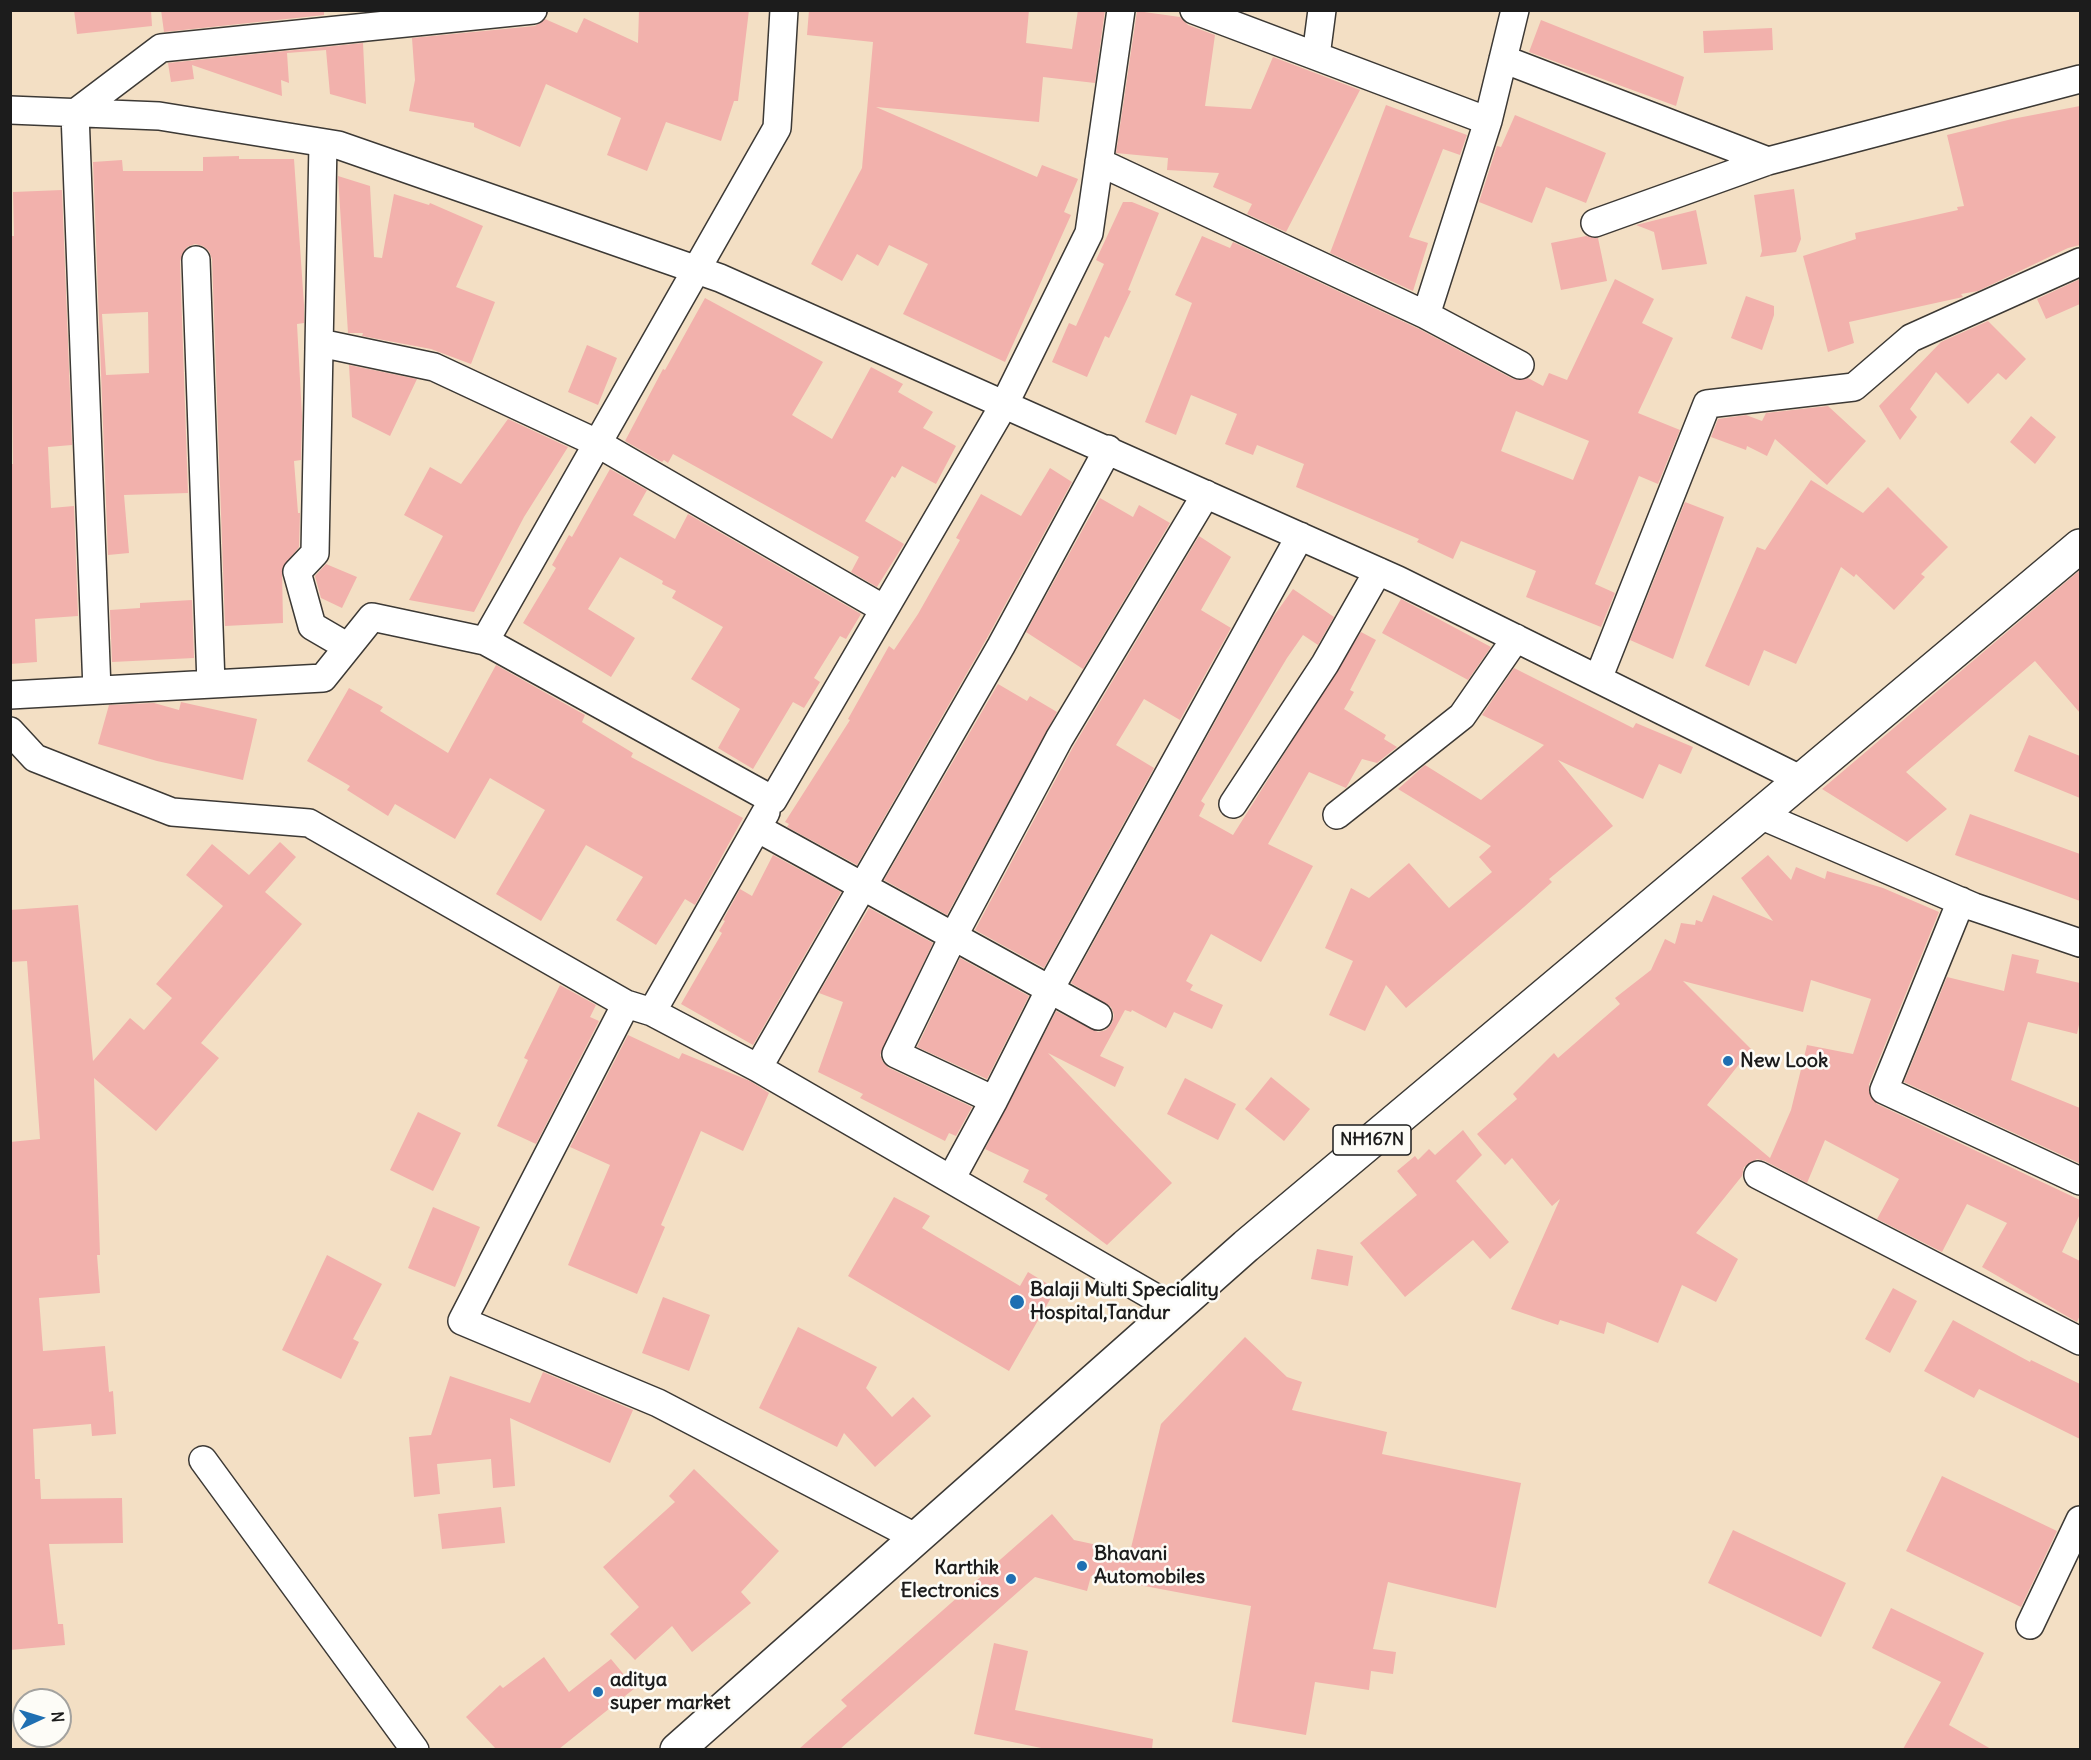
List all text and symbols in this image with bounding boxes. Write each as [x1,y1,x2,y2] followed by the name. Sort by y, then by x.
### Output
[1740,1049,1828,1073] place label: New Look
[1721,1054,1735,1068] marker: New Look
[1333,1125,1411,1155] road number: NH167N
[1030,1278,1219,1325] place label: Balaji Multi Speciality Hospital,Tandur
[1008,1293,1026,1311] marker: Balaji Multi Speciality Hospital,Tandur
[1094,1542,1205,1589] place label: Bhavani Automobiles
[901,1556,999,1603] place label: Karthik Electronics
[1075,1559,1089,1573] marker: Bhavani Automobiles
[1004,1572,1018,1586] marker: Karthik Electronics
[610,1668,731,1715] place label: aditya super market
[591,1685,605,1699] marker: aditya super market
[12,1688,72,1748] north arrow
[48,1711,68,1723] text: N

